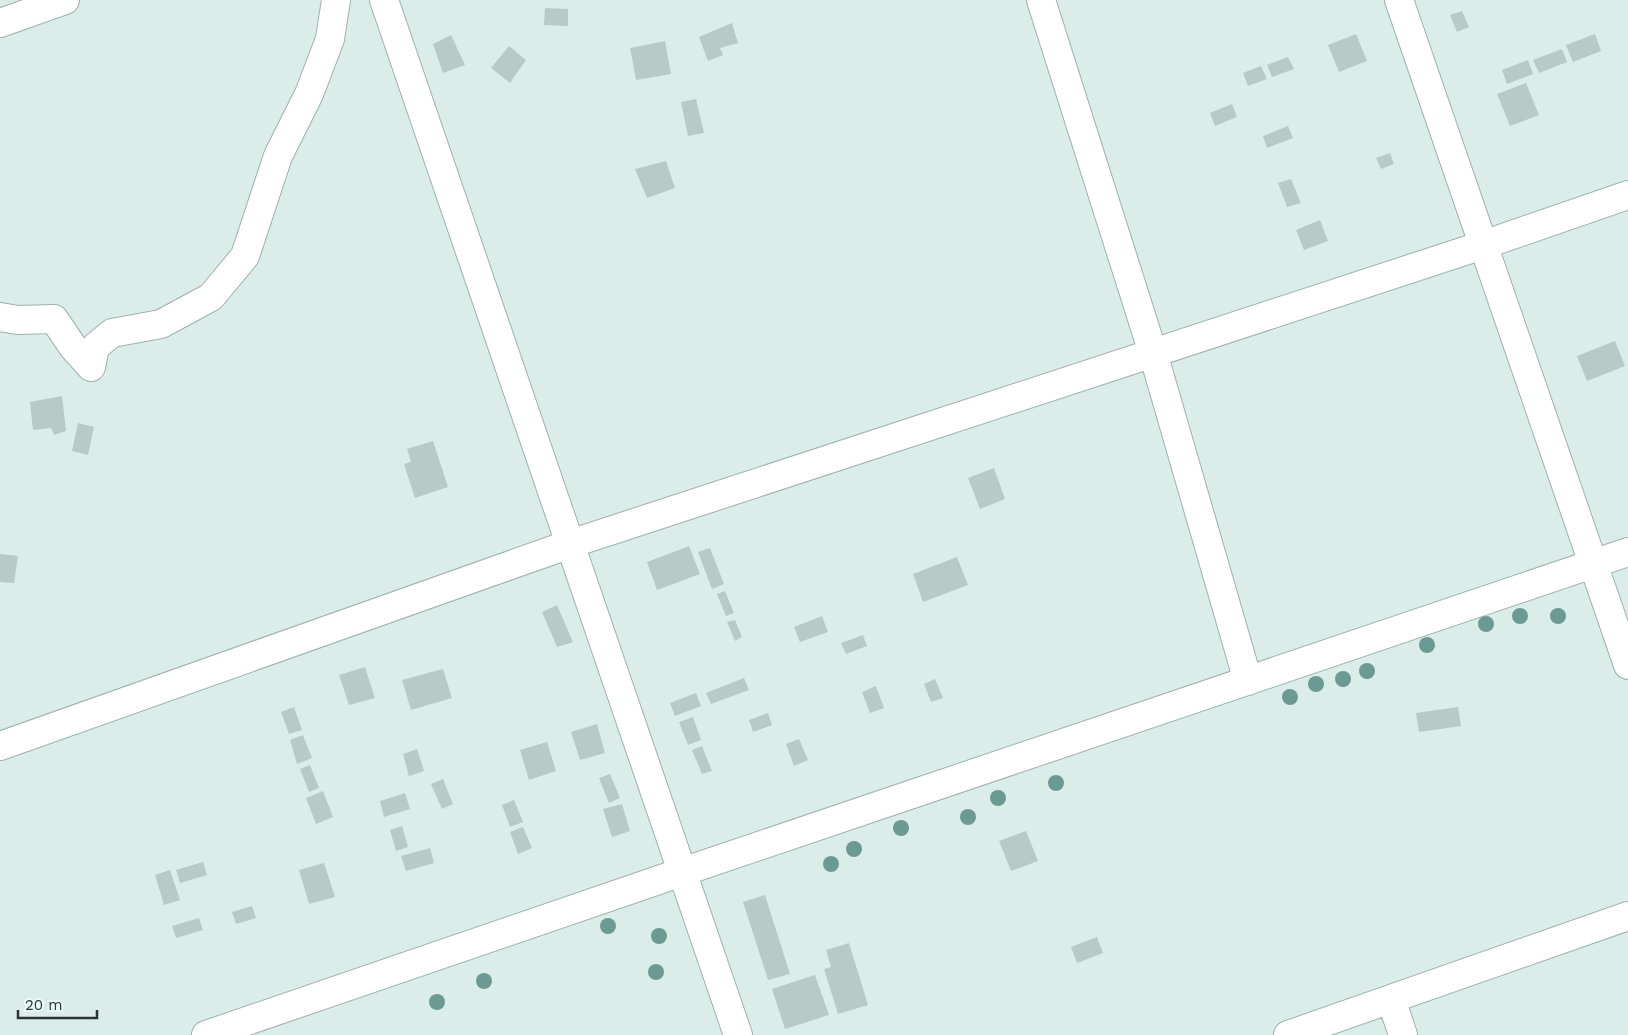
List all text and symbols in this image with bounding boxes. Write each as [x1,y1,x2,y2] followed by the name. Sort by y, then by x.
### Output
[18,988,96,1020] scale bar
[25,996,63,1014] text: 20 m

